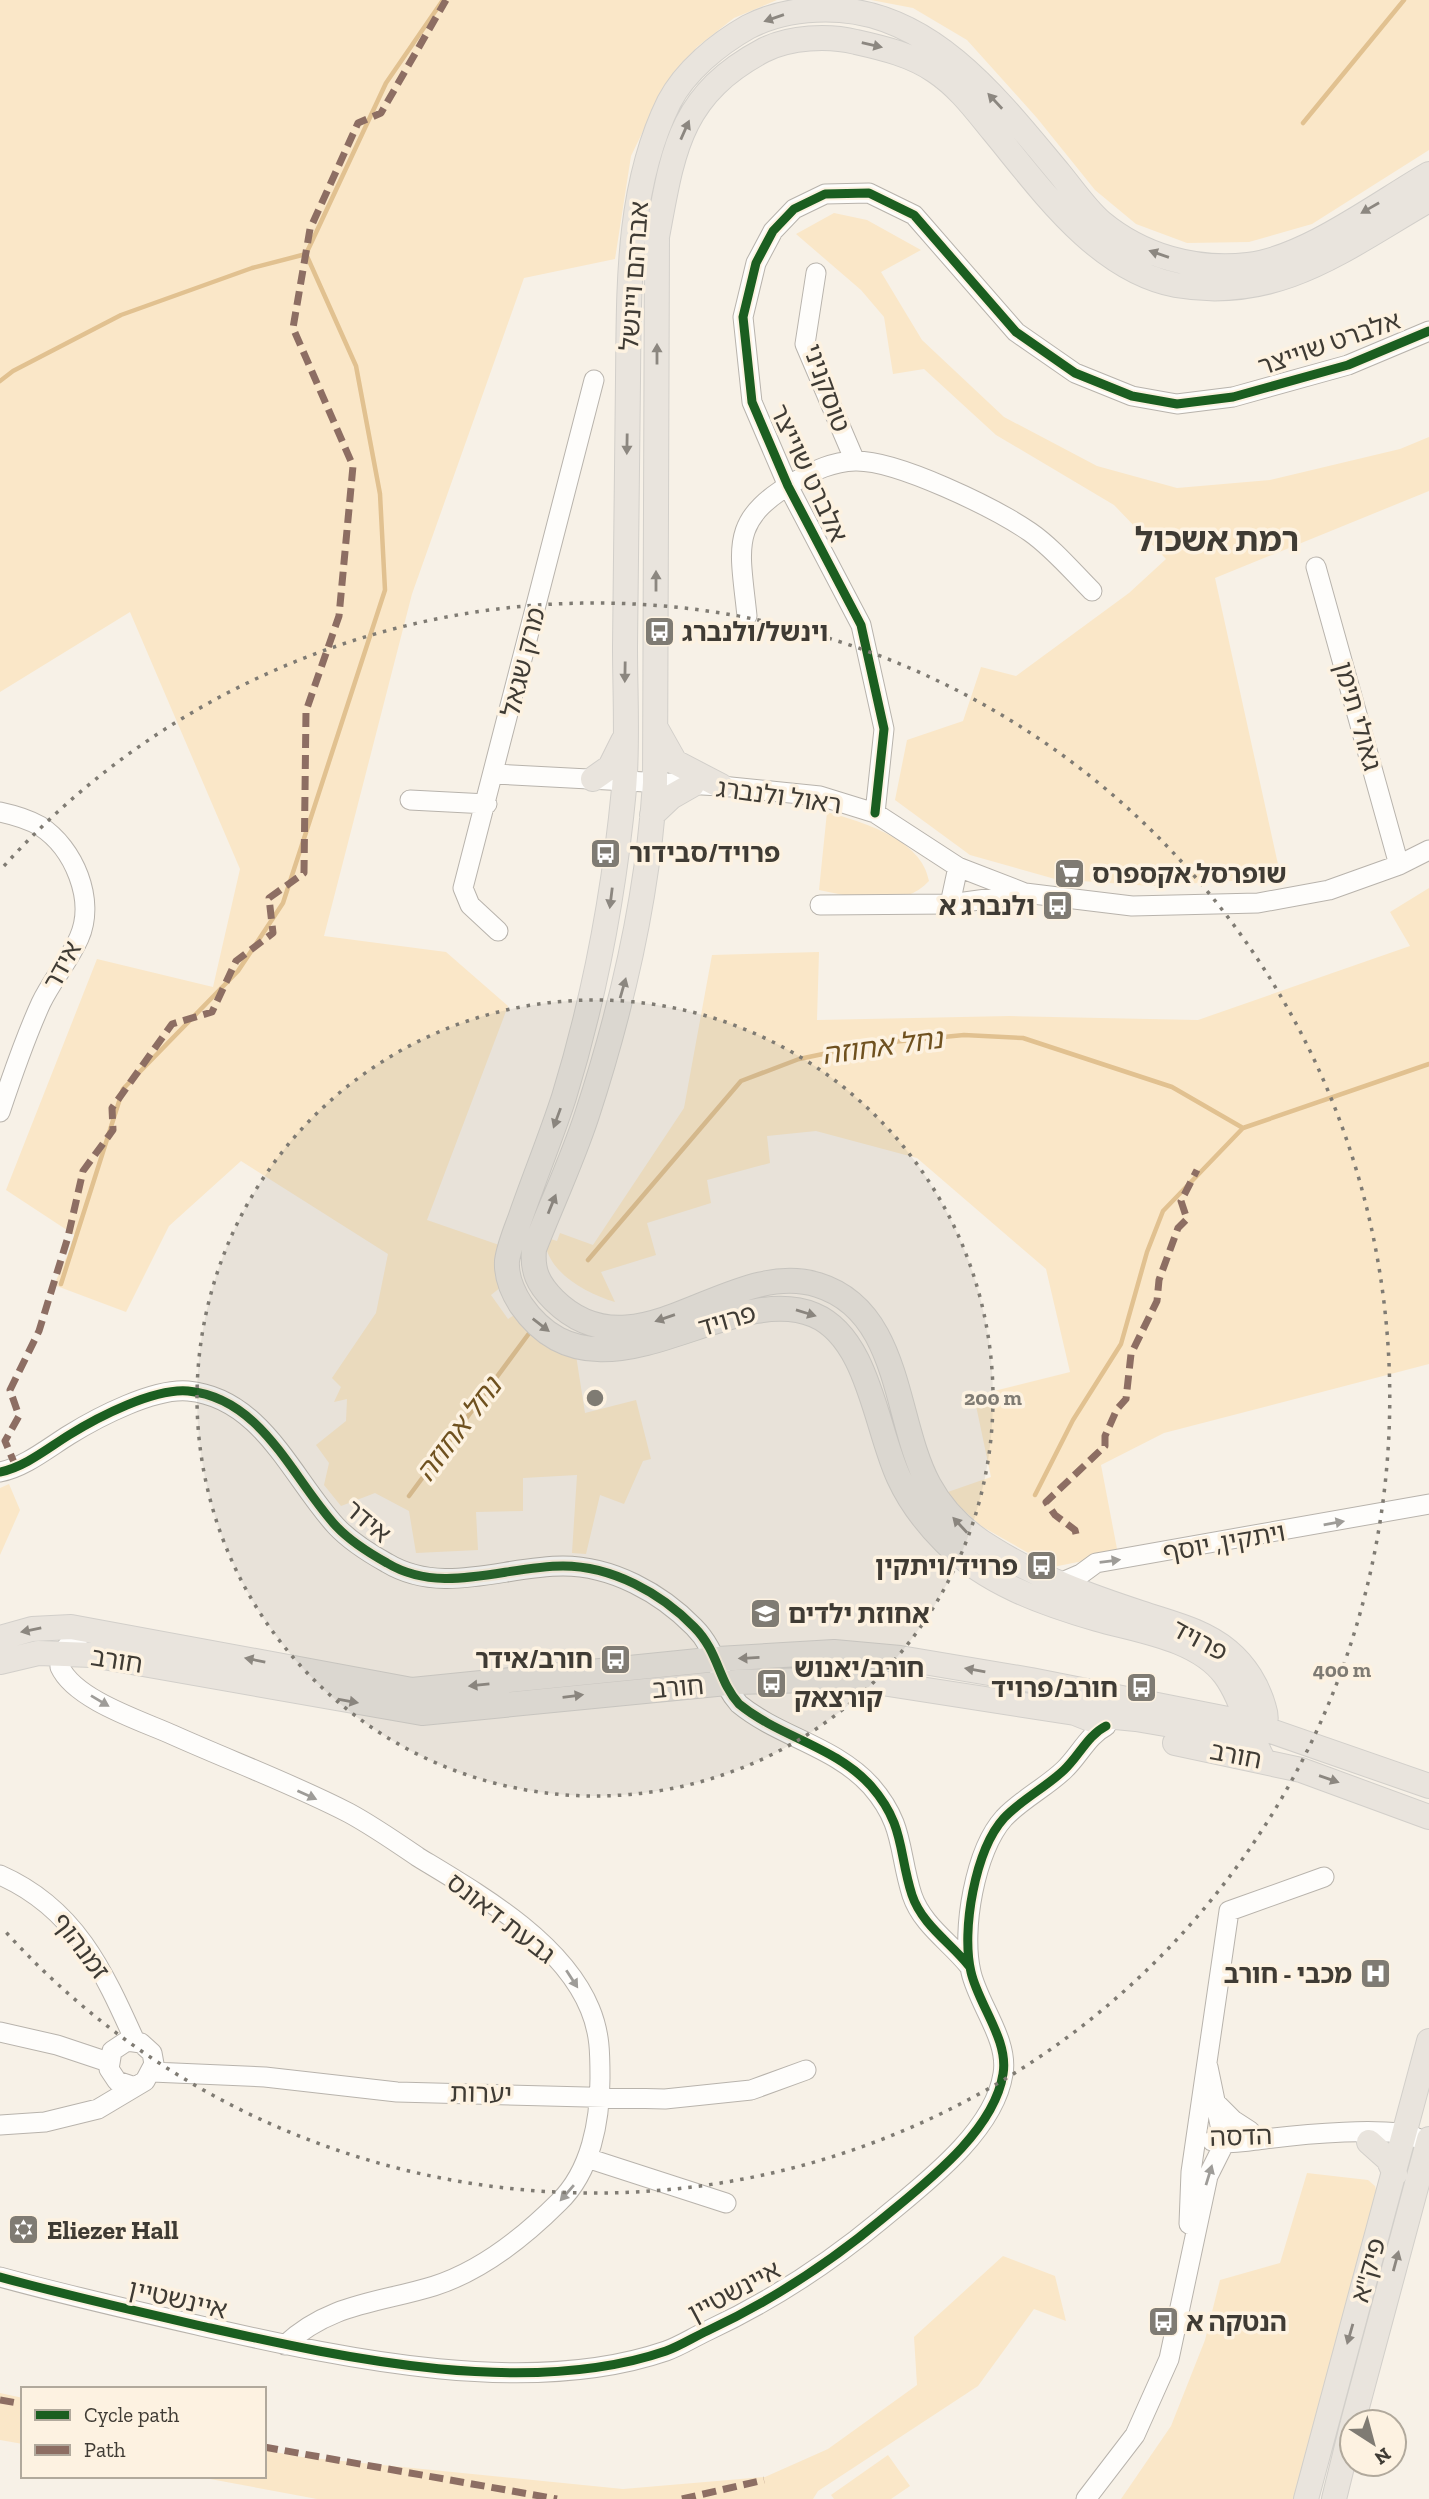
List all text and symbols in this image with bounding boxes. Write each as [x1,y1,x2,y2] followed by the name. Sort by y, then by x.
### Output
[764,13,785,24] one-way arrow
[861,40,883,51] one-way arrow
[988,93,1004,110] one-way arrow
[680,120,691,141] one-way arrow
[613,200,655,352] street label: אברהם ויינשל
[1361,202,1380,214] one-way arrow
[1148,248,1169,259] one-way arrow
[1253,304,1405,382] street label: אלברט שוייצר
[796,340,858,436] street label: טוסקניני
[651,343,663,365] one-way arrow
[763,399,855,547] street label: אלברט שוייצר
[621,434,633,456] one-way arrow
[1135,520,1299,559] district label: רמת אשכול
[650,570,662,592] one-way arrow
[494,604,552,720] street label: מרק שגאל
[642,615,676,649] bus stop icon: וינשל/ולנברג
[682,616,828,648] place label: וינשל/ולנברג
[1327,658,1389,774] street label: גאולי תימן
[619,661,631,683] one-way arrow
[714,771,844,821] street label: ראול ולנברג
[589,836,623,870] bus stop icon: פרויד/סבידור
[629,837,780,869] place label: פרויד/סבידור
[1052,857,1086,891] supermarket icon: שופרסל אקספרס
[1092,858,1287,890] place label: שופרסל אקספרס
[605,887,616,909] one-way arrow
[1041,889,1075,923] bus stop icon: ולנברג א
[939,890,1035,922] place label: ולנברג א
[36,935,88,995] street label: אידר
[618,977,628,998] one-way arrow
[820,1021,947,1071] water label: נחל אחוזה
[551,1108,562,1129] one-way arrow
[546,1193,557,1214] one-way arrow
[694,1297,760,1343] street label: פרויד
[795,1308,816,1318] one-way arrow
[655,1313,676,1324] one-way arrow
[532,1318,550,1333] one-way arrow
[409,1369,510,1488] water label: נחל אחוזה
[964,1385,1022,1410] text: 200 m
[583,1386,607,1410] centre of rings
[338,1493,398,1549] street label: אידר
[1160,1515,1288,1569] street label: ויתקין, יוסף
[953,1517,969,1534] one-way arrow
[1323,1517,1345,1528] one-way arrow
[1024,1549,1058,1583] bus stop icon: פרויד/ויתקין
[875,1550,1018,1582] place label: פרויד/ויתקין
[1099,1556,1121,1567] one-way arrow
[748,1597,782,1631] school or university icon: אחוזת ילדים
[788,1598,930,1630] place label: אחוזת ילדים
[1167,1612,1233,1668] street label: פרויד
[20,1625,42,1636] one-way arrow
[89,1640,145,1680] street label: חורב
[599,1642,633,1676] bus stop icon: חורב/אידר
[475,1643,593,1675] place label: חורב/אידר
[738,1652,760,1663] one-way arrow
[794,1652,924,1714] place label: חורב/יאנוש קורצאק
[244,1654,266,1665] one-way arrow
[1313,1657,1372,1682] text: 400 m
[964,1664,986,1675] one-way arrow
[754,1666,788,1700] bus stop icon: חורב/יאנוש קורצאק
[651,1669,705,1705] street label: חורב
[1124,1671,1158,1705] bus stop icon: חורב/פרויד
[991,1672,1118,1704] place label: חורב/פרויד
[468,1679,490,1690] one-way arrow
[562,1691,584,1702] one-way arrow
[90,1694,110,1707] one-way arrow
[337,1695,359,1706] one-way arrow
[1207,1734,1265,1776] street label: חורב
[1319,1774,1340,1785] one-way arrow
[297,1789,317,1801] one-way arrow
[440,1866,562,1970] street label: גבעת דאונס
[45,1906,117,1986] street label: זמנהוף
[1358,1957,1392,1991] hospital icon: מכבי - חורב
[1224,1958,1352,1990] place label: מכבי - חורב
[565,1970,579,1988] one-way arrow
[450,2076,512,2110] street label: יערות
[1209,2119,1273,2153] street label: הדסה
[1205,2165,1215,2186] one-way arrow
[560,2184,575,2201] one-way arrow
[7,2213,41,2247] synagogue icon: Eliezer Hall
[47,2214,179,2246] place label: Eliezer Hall
[1344,2234,1392,2306] street label: פיק"א
[1391,2250,1402,2272] one-way arrow
[682,2253,786,2329] street label: איינשטיין
[125,2272,231,2326] street label: איינשטיין
[1146,2305,1180,2339] bus stop icon: הנטקה א
[1186,2306,1287,2338] place label: הנטקה א
[1344,2323,1355,2345] one-way arrow
[21,2387,266,2478] legend
[84,2402,179,2427] text: Cycle path
[1338,2408,1408,2478] north arrow
[84,2437,126,2462] text: Path
[1370,2443,1395,2470] text: N

